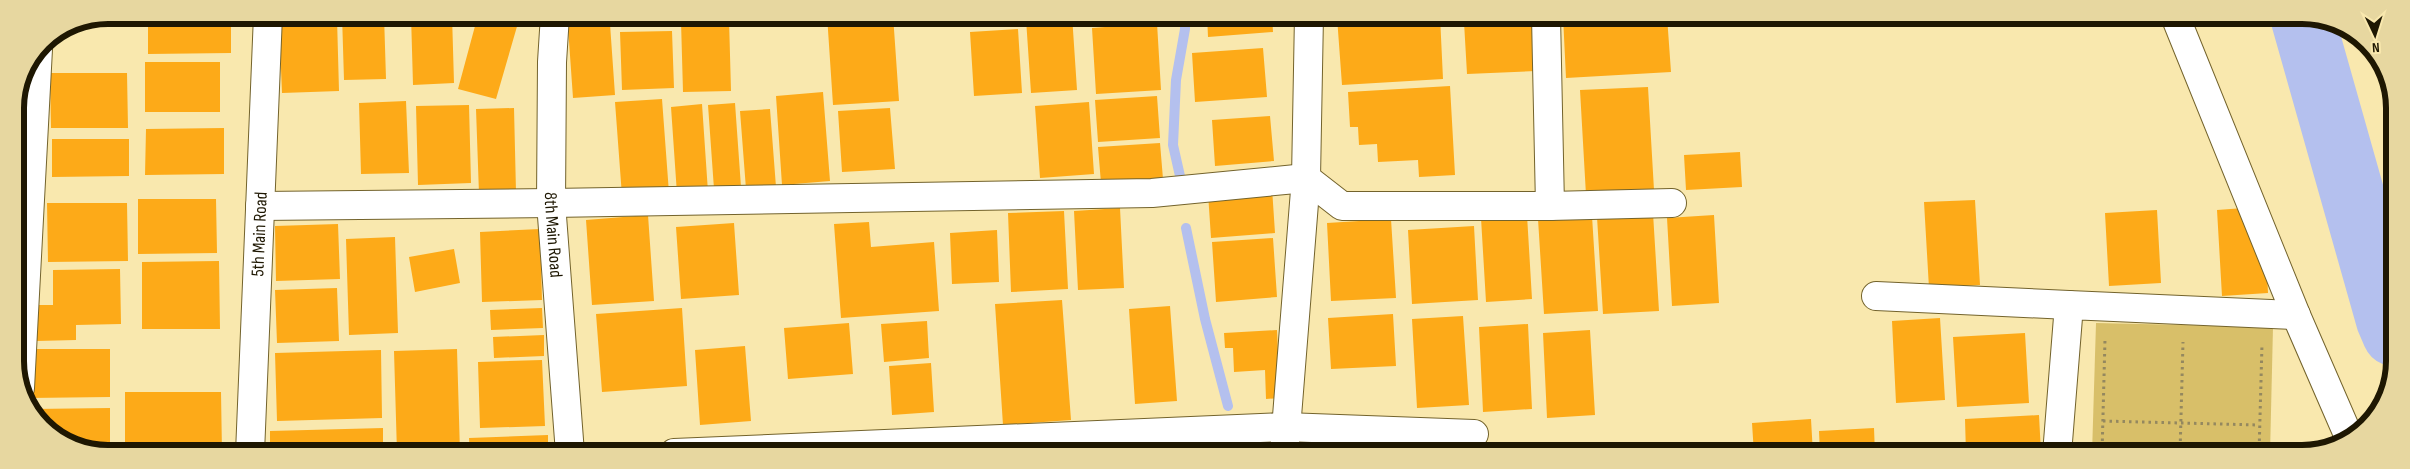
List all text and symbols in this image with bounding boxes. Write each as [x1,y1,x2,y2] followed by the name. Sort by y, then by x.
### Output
[2350,10,2400,60] north arrow
[2372,39,2380,56] text: N
[247,191,272,277] street label: 5th Main Road
[540,192,567,278] street label: 8th Main Road

